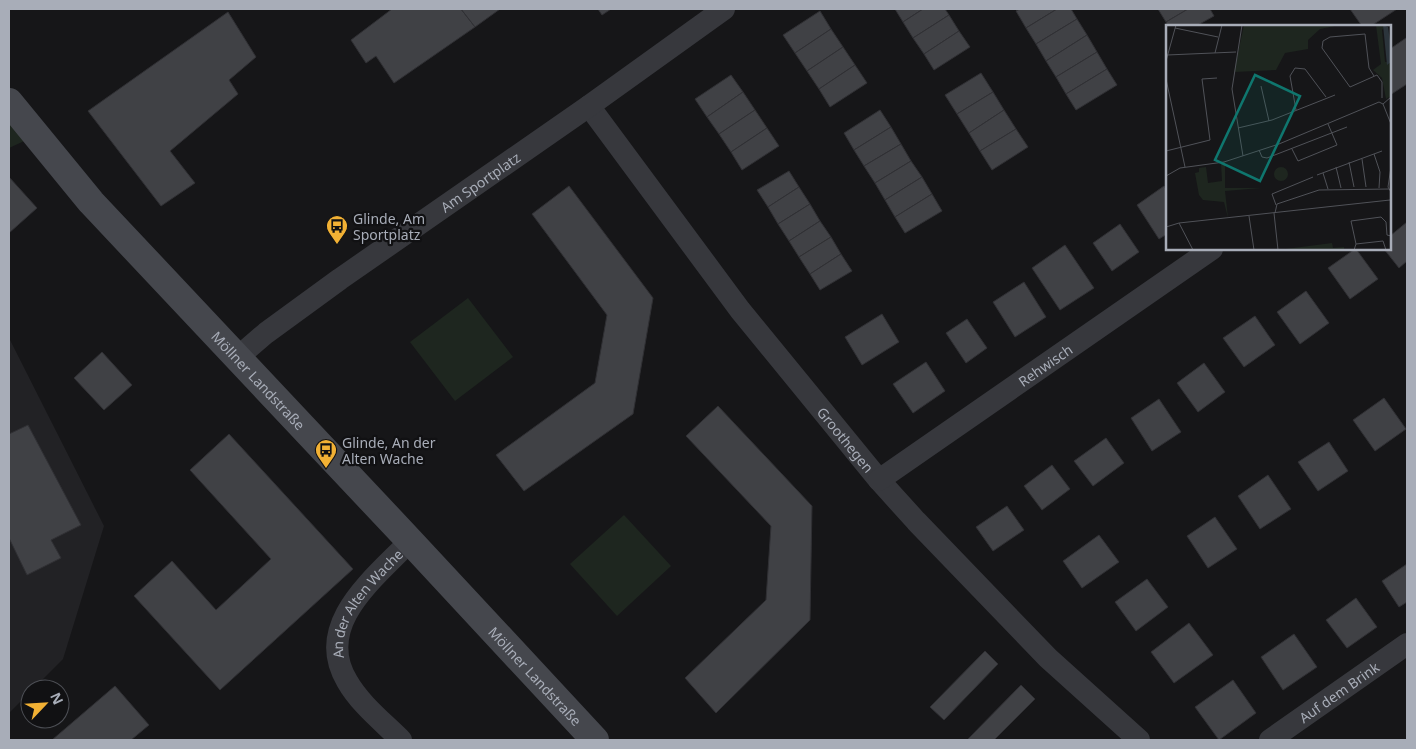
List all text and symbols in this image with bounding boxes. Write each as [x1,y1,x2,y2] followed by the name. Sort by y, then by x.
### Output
[1166,25,1391,250] inset map
[436,147,524,216] street label: Am Sportplatz
[353,209,425,244] place label: Glinde, Am Sportplatz
[325,214,349,245] bus stop icon: Glinde, Am Sportplatz
[208,327,310,434] street label: Möllner Landstraße
[1014,339,1076,390] street label: Rehwisch
[813,403,878,476] street label: Groothegen
[342,433,436,468] place label: Glinde, An der Alten Wache
[314,438,338,469] bus stop icon: Glinde, An der Alten Wache
[328,544,407,660] street label: An der Alten Wache
[485,622,586,730] street label: Möllner Landstraße
[1295,657,1383,727] street label: Auf dem Brink
[20,679,70,729] north arrow
[46,689,68,707] text: N

